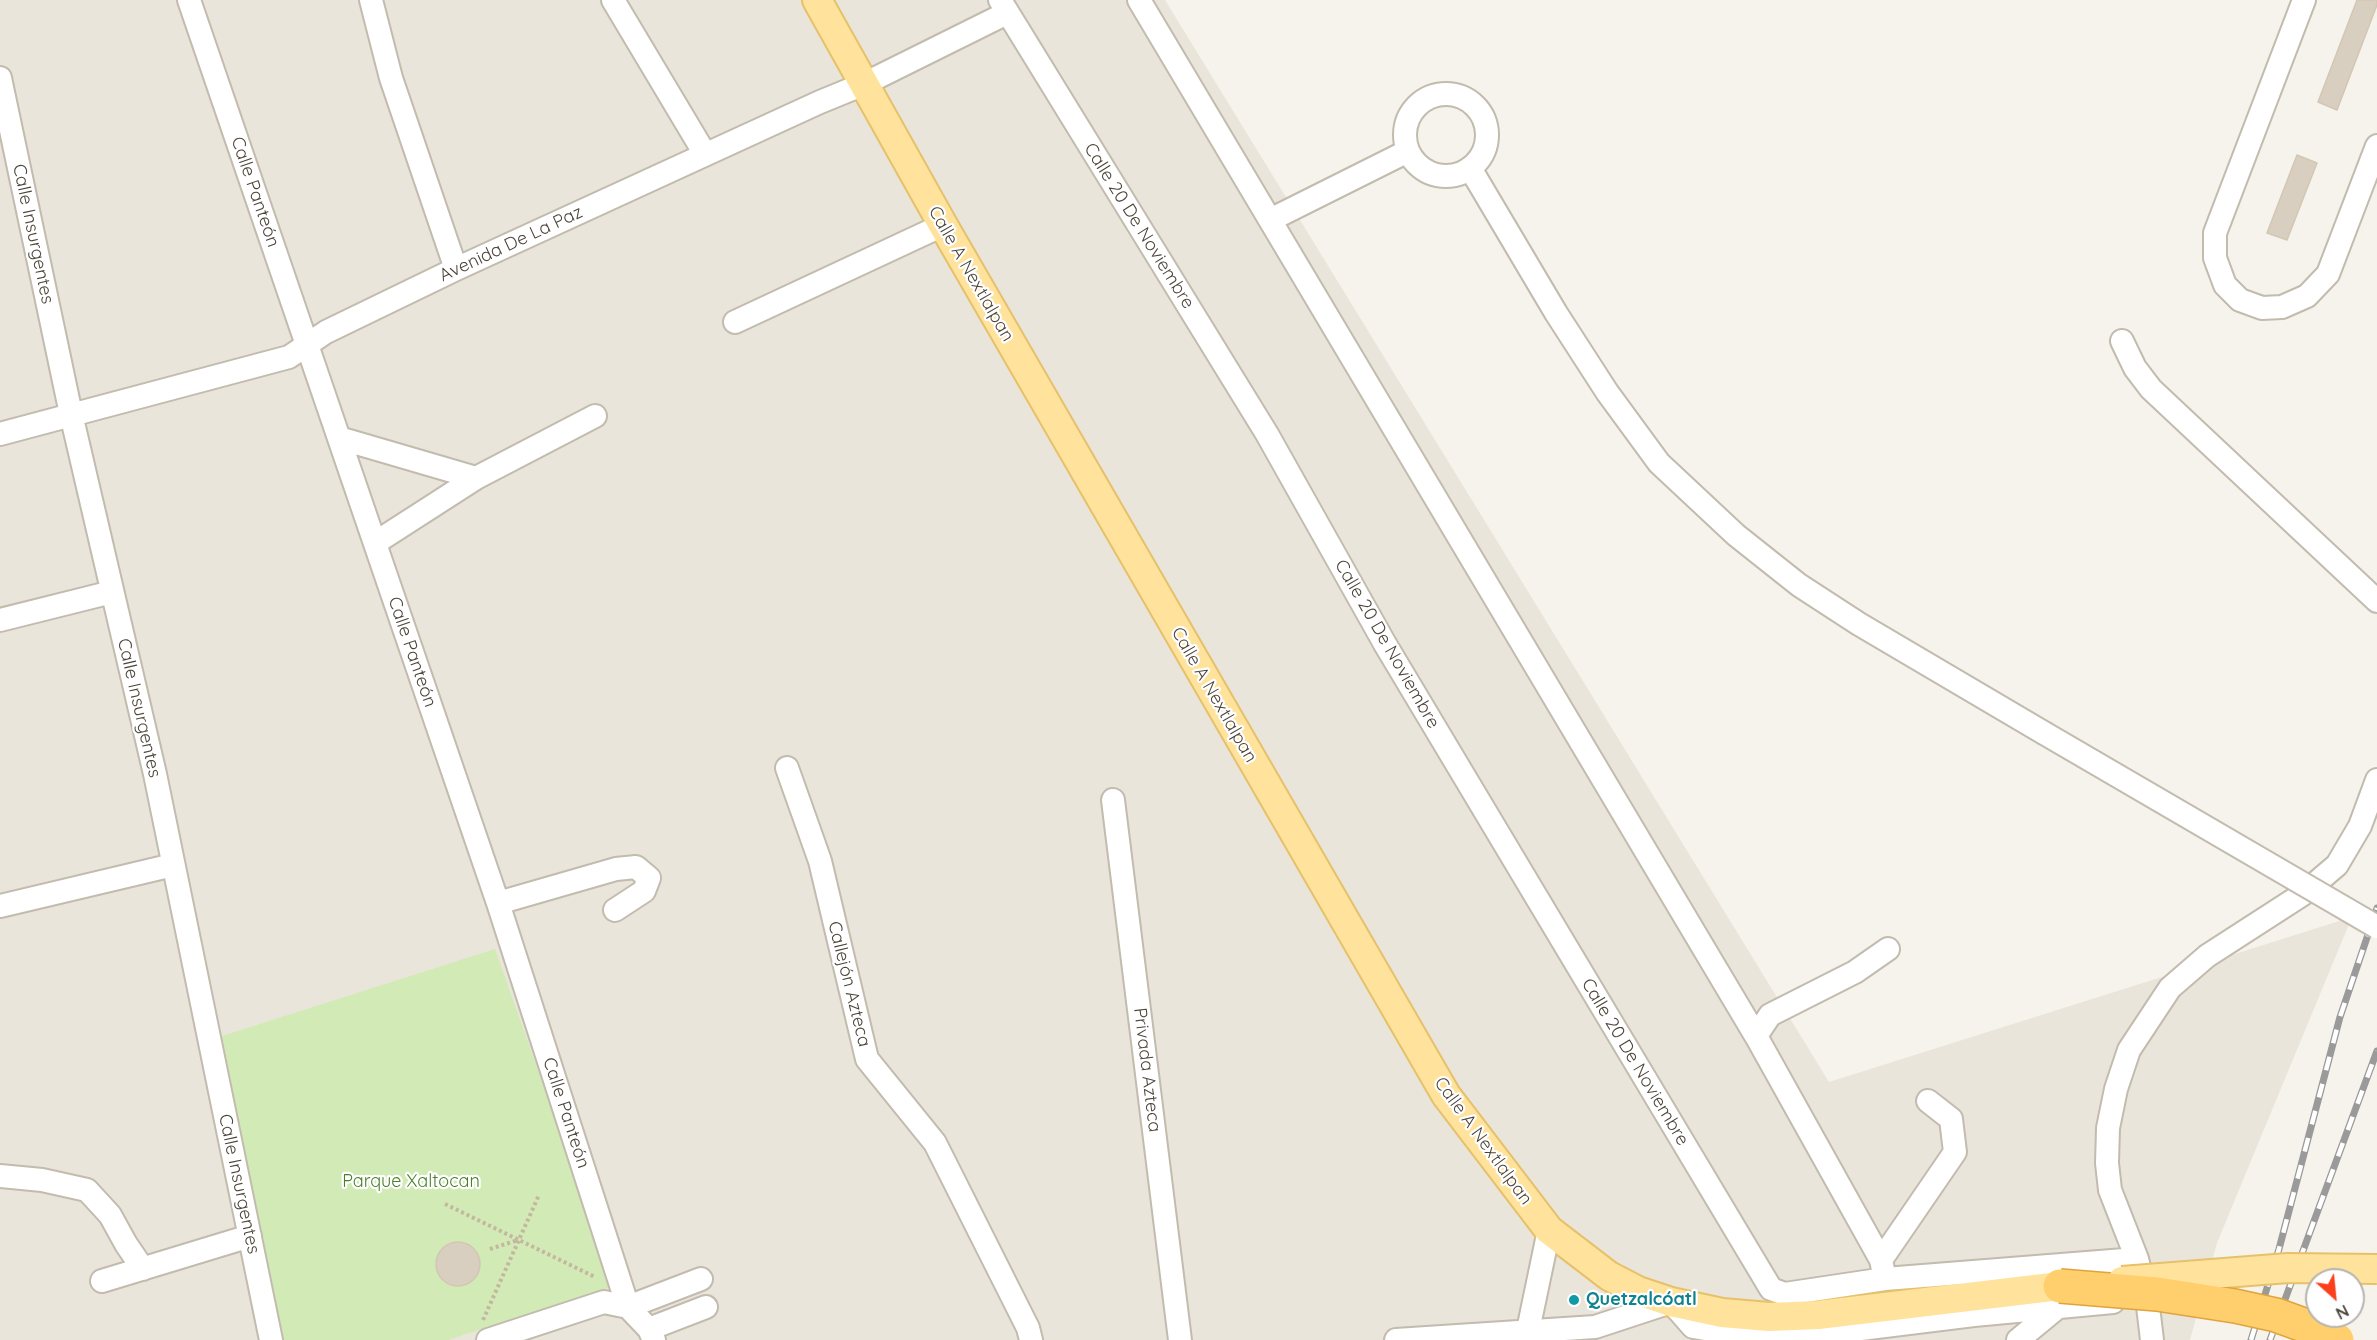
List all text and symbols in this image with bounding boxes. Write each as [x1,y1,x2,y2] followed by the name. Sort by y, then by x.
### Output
[226,134,284,250] street label: Calle Panteón
[1079,139,1199,313] street label: Calle 20 De Noviembre
[8,162,58,306] street label: Calle Insurgentes
[436,201,586,287] street label: Avenida De La Paz
[923,202,1019,346] street label: Calle A Nextlalpan
[1330,556,1444,732] street label: Calle 20 De Noviembre
[383,594,441,710] street label: Calle Panteón
[1166,623,1262,767] street label: Calle A Nextlalpan
[112,636,166,780] street label: Calle Insurgentes
[823,919,875,1049] street label: Callejón Azteca
[1577,975,1693,1149] street label: Calle 20 De Noviembre
[1129,1006,1165,1134] street label: Privada Azteca
[538,1055,594,1171] street label: Calle Panteón
[1429,1073,1537,1209] street label: Calle A Nextlalpan
[214,1112,264,1256] street label: Calle Insurgentes
[342,1171,480,1193] park label: Parque Xaltocan
[2305,1268,2365,1328] north arrow
[1586,1289,1697,1311] place label: Quetzalcóatl
[1567,1293,1581,1307] marker: Quetzalcóatl
[2332,1301,2352,1324] text: N

